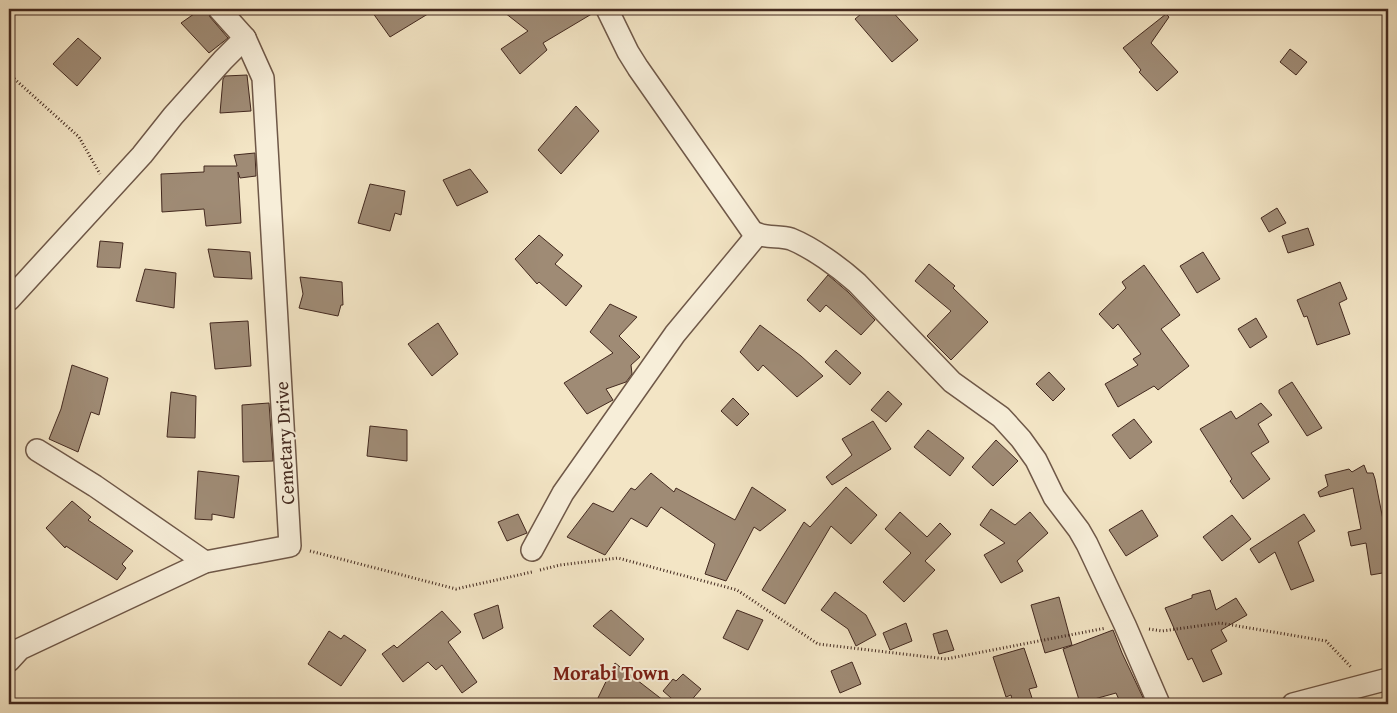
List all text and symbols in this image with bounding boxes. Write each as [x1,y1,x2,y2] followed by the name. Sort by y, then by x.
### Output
[267,381,301,505] street label: Cemetary Drive
[553,658,669,687] district label: Morabi Town

